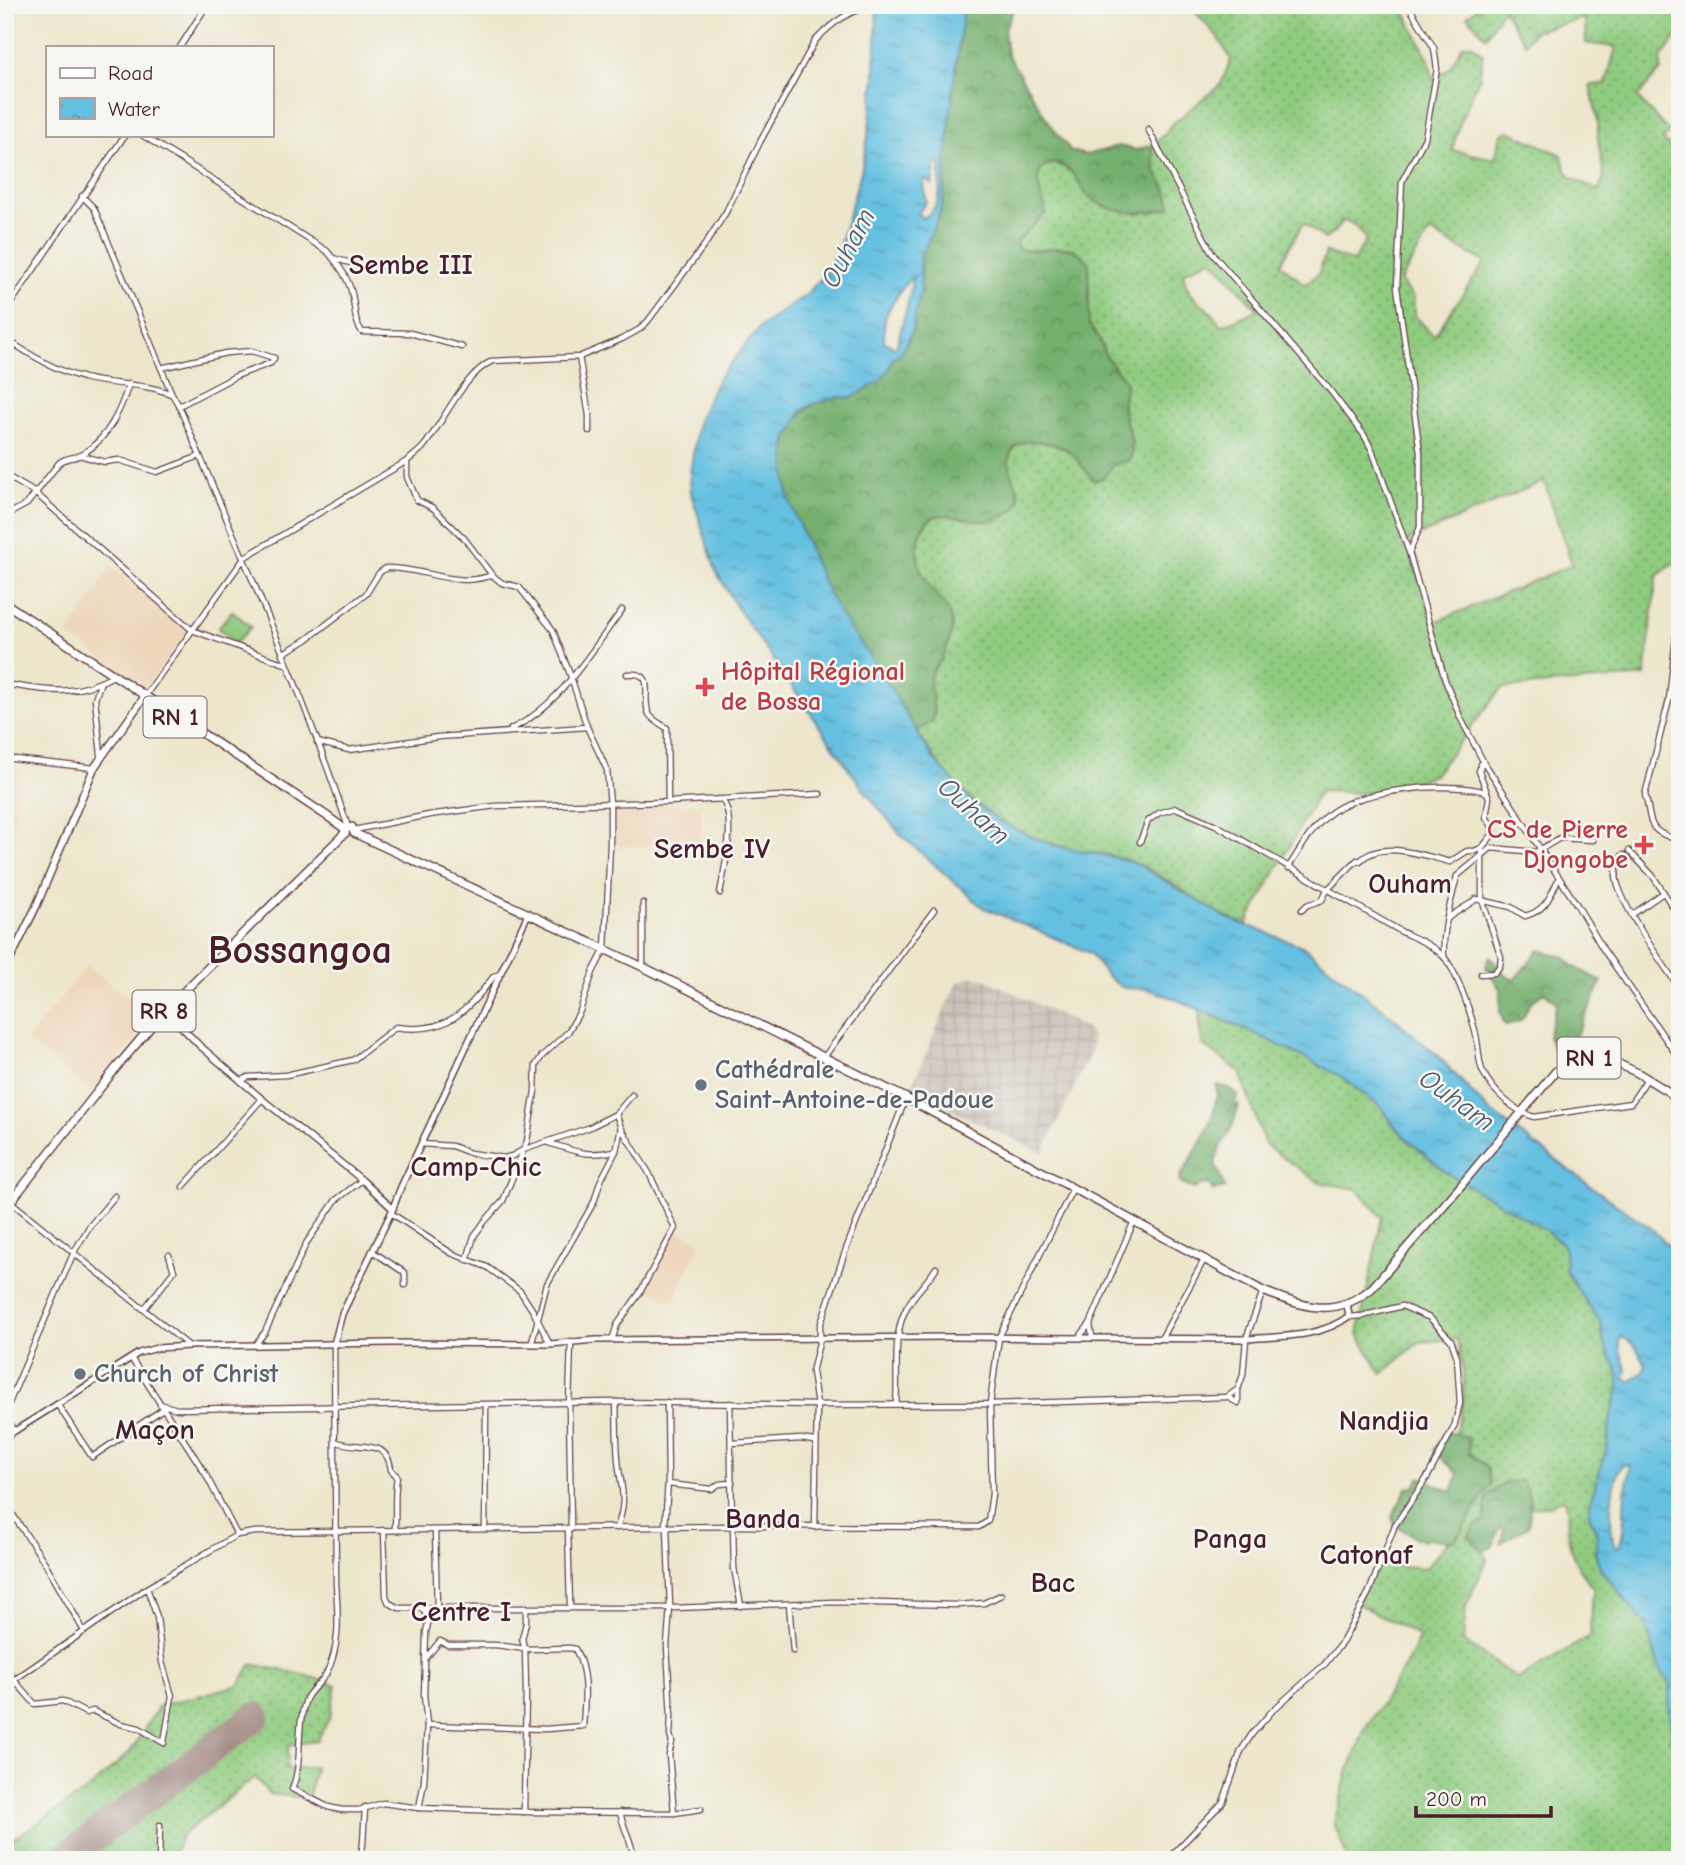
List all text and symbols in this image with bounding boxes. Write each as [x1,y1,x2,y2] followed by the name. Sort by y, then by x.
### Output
[46,46,273,136] legend
[108,61,153,85] text: Road
[108,97,161,121] text: Water
[814,203,882,293] water label: Ouham
[349,249,473,281] district label: Sembe III
[721,657,905,717] place label: Hôpital Régional de Bossa
[695,677,715,697] marker: Hôpital Régional de Bossa
[144,696,206,738] road number: RN 1
[932,771,1016,851] water label: Ouham
[1487,815,1628,875] place label: CS de Pierre Djongobe
[654,833,770,865] district label: Sembe IV
[1634,835,1654,855] marker: CS de Pierre Djongobe
[1368,868,1452,900] district label: Ouham
[208,927,392,973] district label: Bossangoa
[132,990,196,1031] road number: RR 8
[1558,1038,1620,1078] road number: RN 1
[715,1055,994,1115] place label: Cathédrale Saint-Antoine-de-Padoue
[1413,1062,1501,1138] water label: Ouham
[693,1077,709,1093] marker: Cathédrale Saint-Antoine-de-Padoue
[411,1151,541,1183] district label: Camp-Chic
[94,1359,279,1389] place label: Church of Christ
[72,1366,88,1382] marker: Church of Christ
[1339,1405,1429,1437] district label: Nandjia
[115,1414,195,1446] district label: Maçon
[725,1503,801,1535] district label: Banda
[1193,1523,1267,1555] district label: Panga
[1320,1539,1413,1571] district label: Catonaf
[1031,1567,1075,1599] district label: Bac
[411,1596,511,1628] district label: Centre I
[1416,1774,1550,1818] scale bar
[1426,1787,1487,1811] text: 200 m

